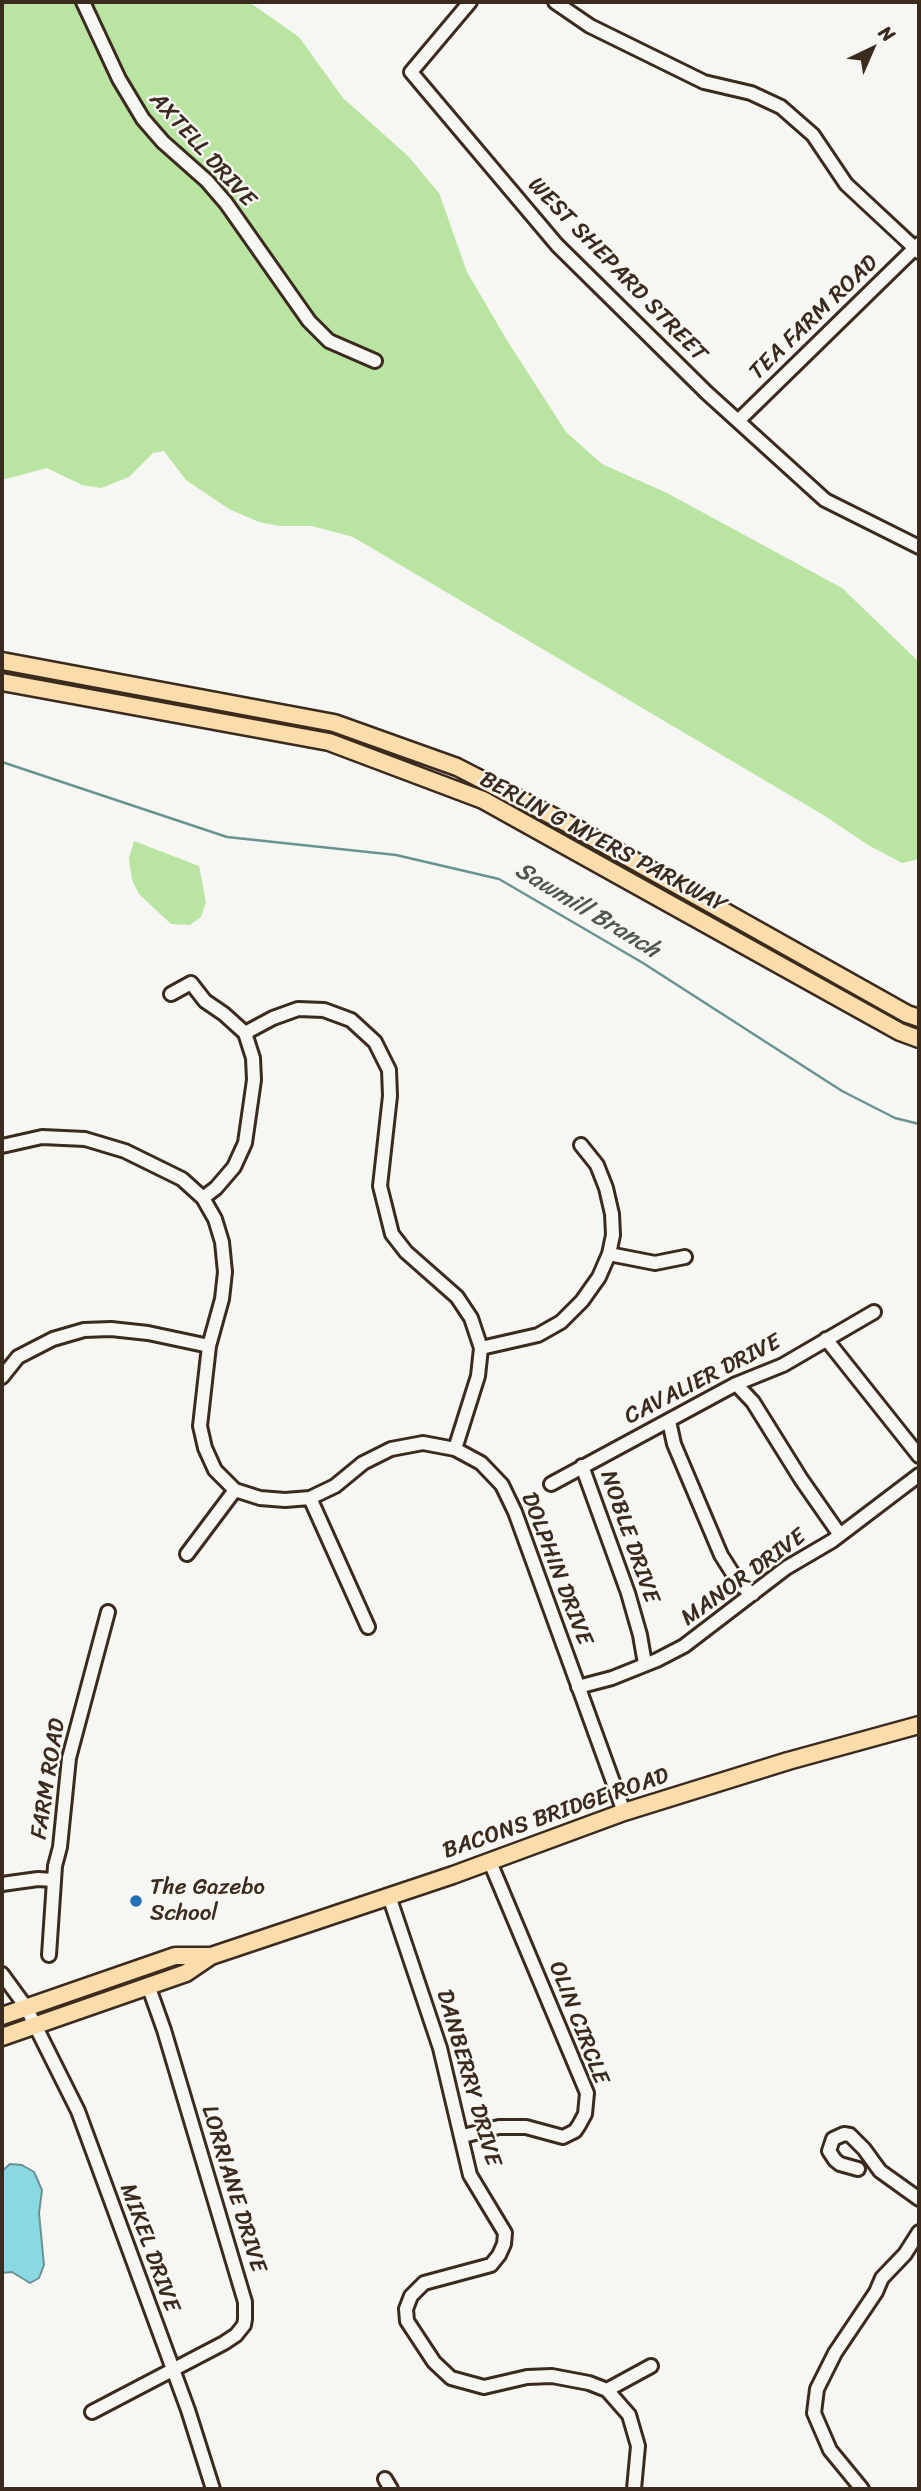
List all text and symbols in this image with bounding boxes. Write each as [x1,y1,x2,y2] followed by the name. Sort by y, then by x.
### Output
[837,14,907,84] north arrow
[871,17,903,50] text: N
[143,87,261,213] street label: AXTELL DRIVE
[522,172,712,368] street label: WEST SHEPARD STREET
[744,250,884,386] street label: TEA FARM ROAD
[475,766,731,920] street label: BERLIN G MYERS PARKWAY
[510,857,664,965] water label: Sawmill Branch
[620,1329,786,1431] street label: CAVALIER DRIVE
[593,1467,665,1607] street label: NOBLE DRIVE
[514,1489,598,1649] street label: DOLPHIN DRIVE
[676,1523,812,1633] street label: MANOR DRIVE
[26,1717,72,1841] street label: FARM ROAD
[439,1762,673,1866] street label: BACONS BRIDGE ROAD
[150,1874,265,1928] place label: The Gazebo School
[128,1893,144,1909] marker: The Gazebo School
[542,1958,614,2088] street label: OLIN CIRCLE
[430,1987,506,2169] street label: DANBERRY DRIVE
[194,2102,272,2276] street label: LORRIANE DRIVE
[113,2180,185,2316] street label: MIKEL DRIVE

